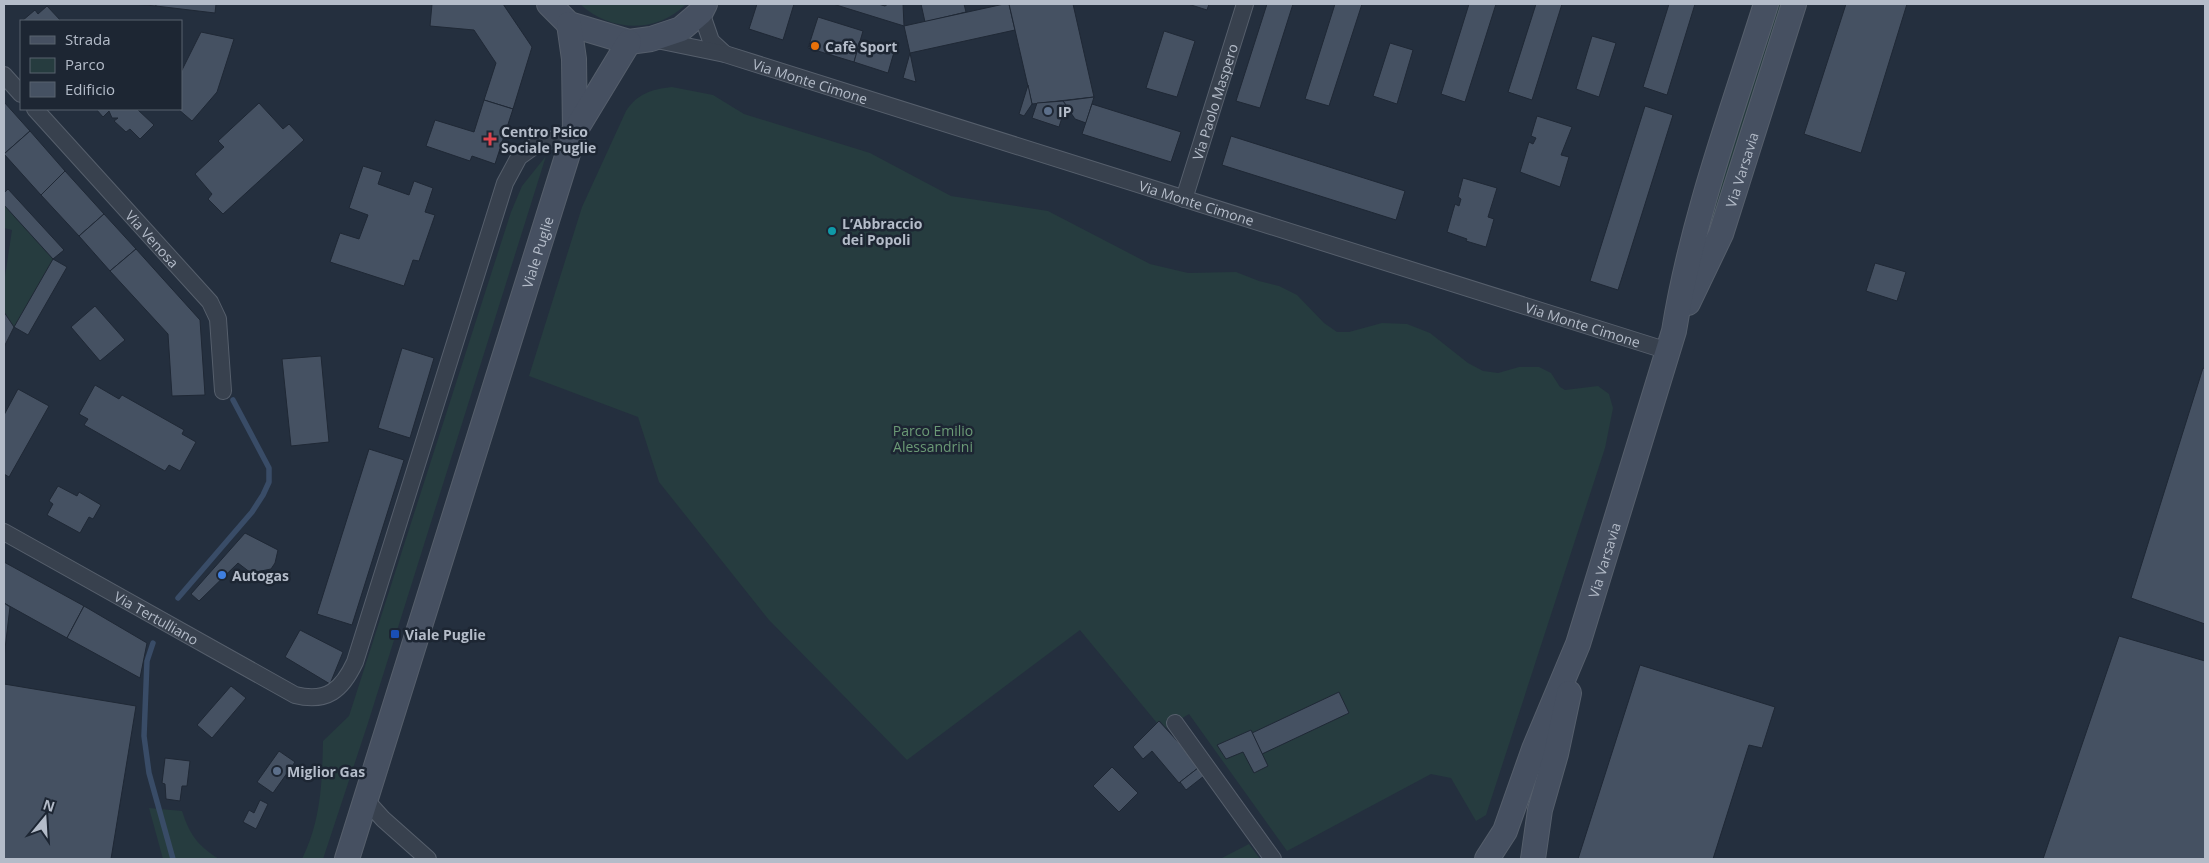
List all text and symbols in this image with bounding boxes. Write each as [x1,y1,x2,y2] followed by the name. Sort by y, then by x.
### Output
[20,20,182,110] legend
[65,29,111,49] text: Strada
[825,37,897,56] place label: Cafè Sport
[809,40,821,52] marker: Cafè Sport
[1187,41,1242,162] street label: Via Paolo Maspero
[65,54,105,74] text: Parco
[750,54,870,108] street label: Via Monte Cimone
[65,79,115,99] text: Edificio
[1058,102,1072,121] place label: IP
[1042,105,1054,117] marker: IP
[501,122,596,157] place label: Centro Psico Sociale Puglie
[1721,130,1762,210] street label: Via Varsavia
[483,132,497,146] marker: Centro Psico Sociale Puglie
[1137,176,1257,230] street label: Via Monte Cimone
[122,206,183,271] street label: Via Venosa
[517,214,557,290] street label: Viale Puglie
[842,214,923,249] place label: L’Abbraccio dei Popoli
[826,225,838,237] marker: L’Abbraccio dei Popoli
[1523,297,1643,351] street label: Via Monte Cimone
[893,421,973,456] park label: Parco Emilio Alessandrini
[1583,520,1624,600] street label: Via Varsavia
[232,566,289,585] place label: Autogas
[216,569,228,581] marker: Autogas
[111,586,202,649] street label: Via Tertulliano
[405,625,486,644] place label: Viale Puglie
[389,628,401,640] marker: Viale Puglie
[287,762,365,781] place label: Miglior Gas
[271,765,283,777] marker: Miglior Gas
[20,793,70,843] north arrow
[41,794,58,816] text: N

